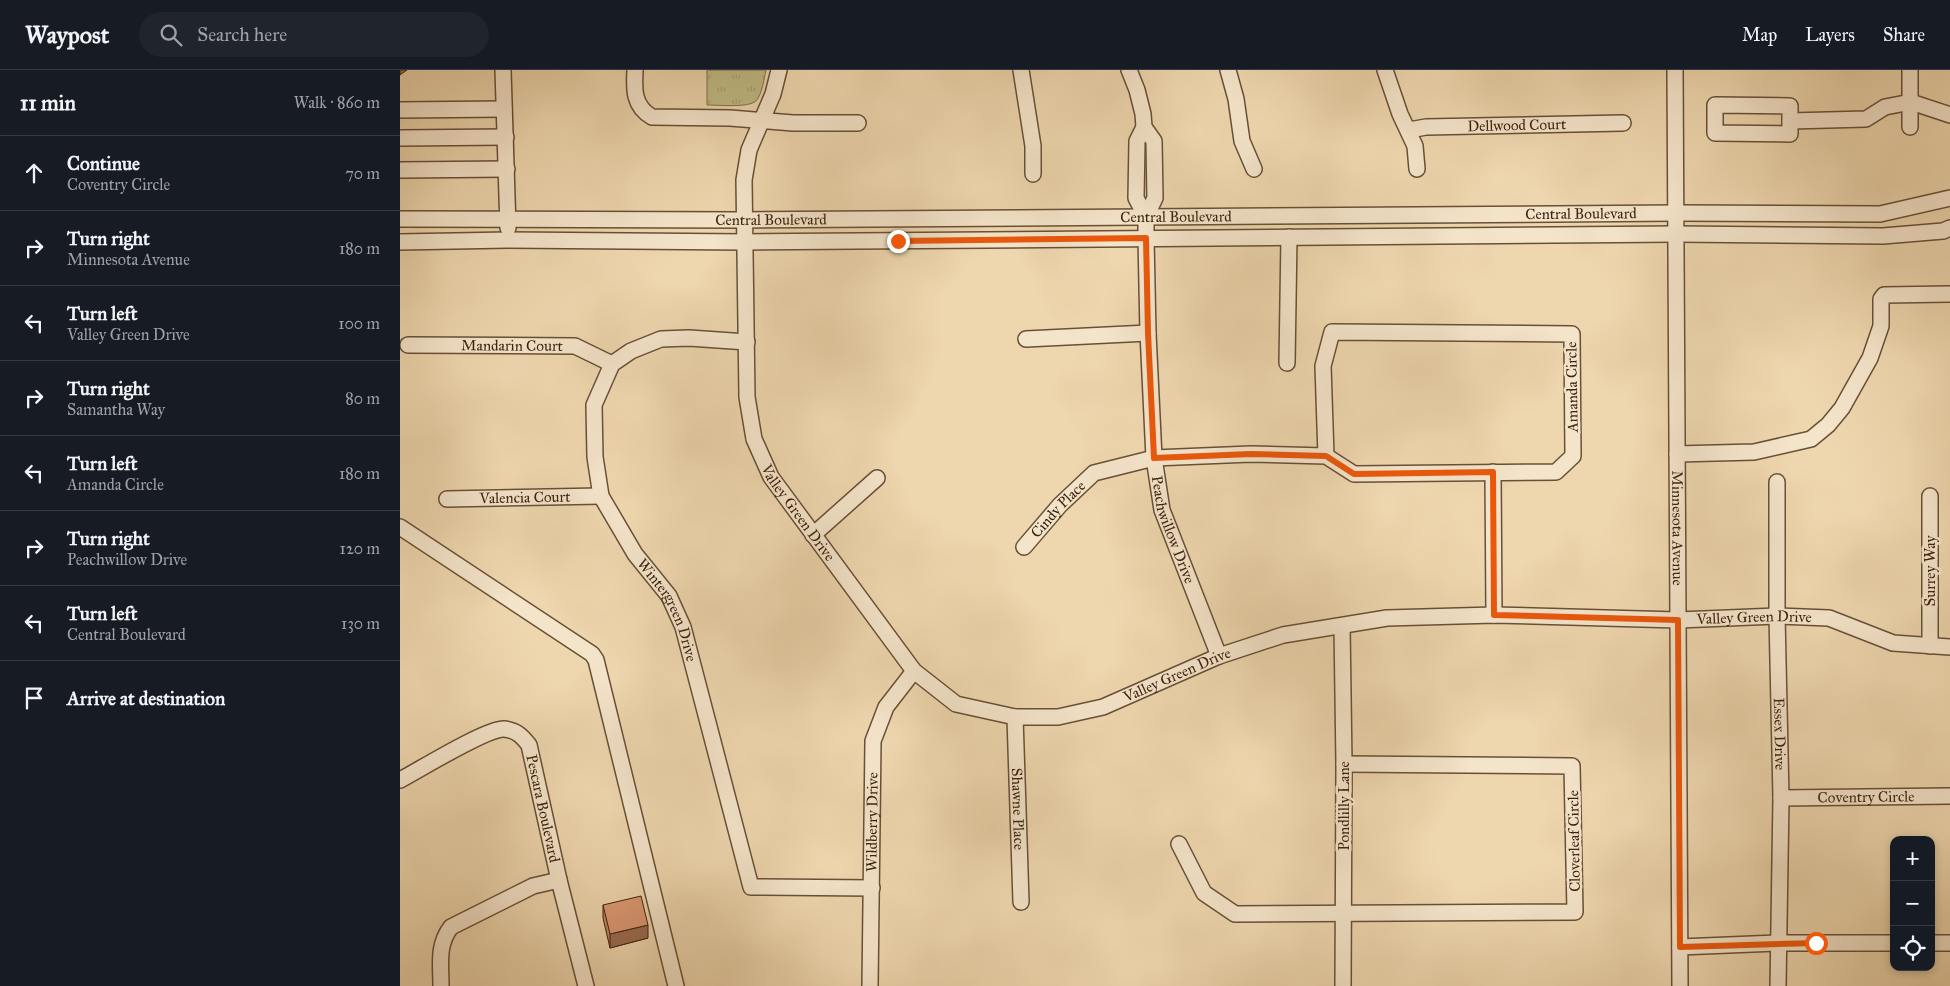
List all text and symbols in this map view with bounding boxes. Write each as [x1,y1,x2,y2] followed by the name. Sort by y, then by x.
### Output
[139,12,489,57] search box
[25,20,109,50] text: Waypost
[157,21,185,49] icon: search
[197,23,287,46] text: Search here
[1742,24,1777,46] text: Map
[1805,24,1855,46] text: Layers
[1883,24,1925,46] text: Share
[20,90,76,116] text: 11 min
[294,93,380,112] text: Walk · 860 m
[1467,115,1567,135] street label: Dellwood Court
[67,152,140,175] text: Continue
[20,159,48,187] icon: ahead
[345,164,380,183] text: 70 m
[67,175,170,194] text: Coventry Circle
[1525,204,1637,223] street label: Central Boulevard
[1120,207,1232,226] street label: Central Boulevard
[715,210,827,229] street label: Central Boulevard
[67,227,150,250] text: Turn right
[887,230,910,253] route end
[20,234,48,262] icon: right
[339,239,380,258] text: 180 m
[67,250,190,269] text: Minnesota Avenue
[67,302,137,325] text: Turn left
[20,309,48,337] icon: left
[338,314,380,333] text: 100 m
[67,325,190,344] text: Valley Green Drive
[461,336,564,355] street label: Mandarin Court
[1562,341,1582,434] street label: Amanda Circle
[67,377,150,400] text: Turn right
[20,384,48,412] icon: right
[345,389,380,408] text: 80 m
[67,400,165,419] text: Samantha Way
[67,452,137,475] text: Turn left
[20,459,48,487] icon: left
[757,461,839,565] street label: Valley Green Drive
[339,464,380,483] text: 180 m
[1668,470,1687,586] street label: Minnesota Avenue
[1148,474,1199,586] street label: Peachwillow Drive
[67,475,164,494] text: Amanda Circle
[1027,477,1089,541] street label: Cindy Place
[478,488,571,507] street label: Valencia Court
[67,527,150,550] text: Turn right
[20,534,48,562] icon: right
[1921,535,1939,606] street label: Surrey Way
[340,539,380,558] text: 120 m
[67,550,187,569] text: Peachwillow Drive
[633,555,701,663] street label: Wintergreen Drive
[67,602,137,625] text: Turn left
[1695,607,1812,628] street label: Valley Green Drive
[20,609,48,637] icon: left
[341,614,380,633] text: 130 m
[67,625,186,644] text: Central Boulevard
[1120,644,1233,706] street label: Valley Green Drive
[20,684,48,712] icon: arrive
[67,687,225,710] text: Arrive at destination
[1770,698,1789,770] street label: Essex Drive
[522,753,564,865] street label: Pescara Boulevard
[1335,761,1353,851] street label: Pondlilly Lane
[1008,768,1028,850] street label: Shawne Place
[862,772,882,872] street label: Wildberry Drive
[1817,787,1915,807] street label: Coventry Circle
[1564,790,1584,892] street label: Cloverleaf Circle
[1890,836,1935,971] map controls
[1890,836,1935,881] button: +
[1890,881,1935,926] button: −
[1890,926,1935,971] button: locate
[1805,932,1828,955] route start

